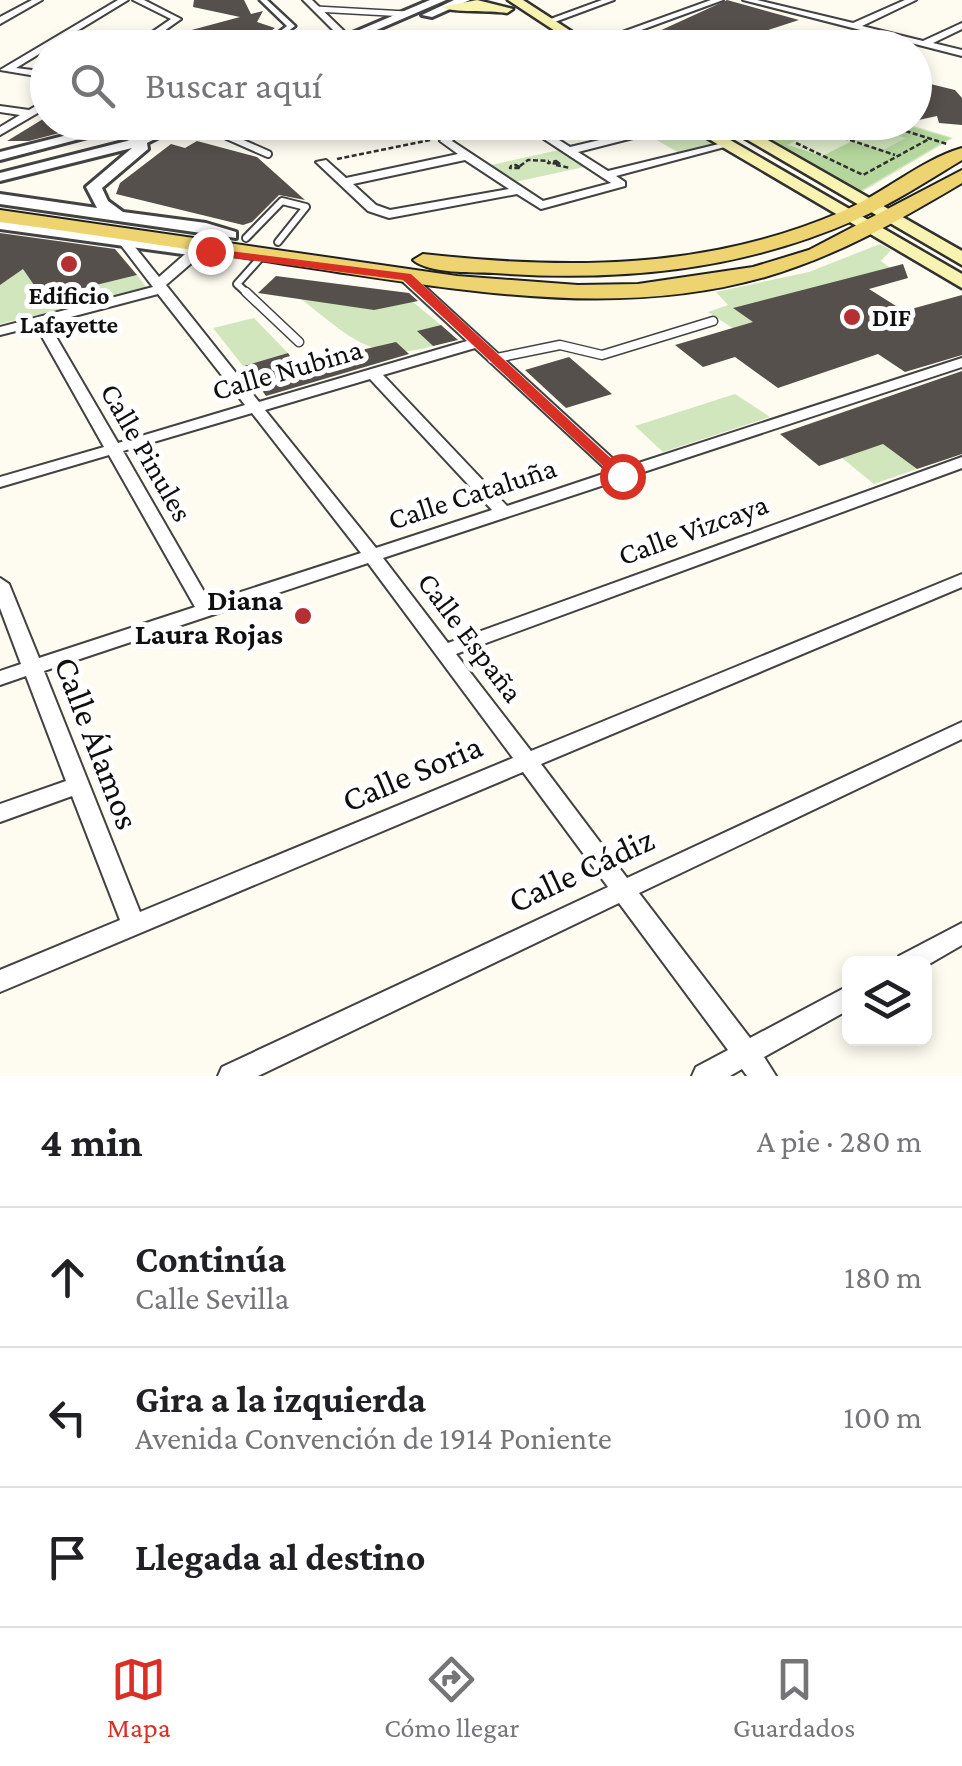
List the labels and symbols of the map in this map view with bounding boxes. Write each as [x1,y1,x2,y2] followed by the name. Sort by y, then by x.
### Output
[188,229,234,275] route end
[58,253,80,275] marker: Edificio Lafayette
[20,282,118,338] place label: Edificio Lafayette
[872,304,911,331] place label: DIF
[841,306,863,328] marker: DIF
[208,332,366,406] street label: Calle Nubina
[94,377,200,527] street label: Calle Pinules
[384,450,560,536] street label: Calle Cataluña
[600,454,646,500] route start
[614,487,773,572] street label: Calle Vizcaya
[411,566,530,709] street label: Calle España
[135,583,283,651] place label: Diana Laura Rojas
[292,605,314,627] marker: Diana Laura Rojas
[46,651,148,835] street label: Calle Álamos
[336,726,488,820] street label: Calle Soria
[502,819,660,921] street label: Calle Cádiz

